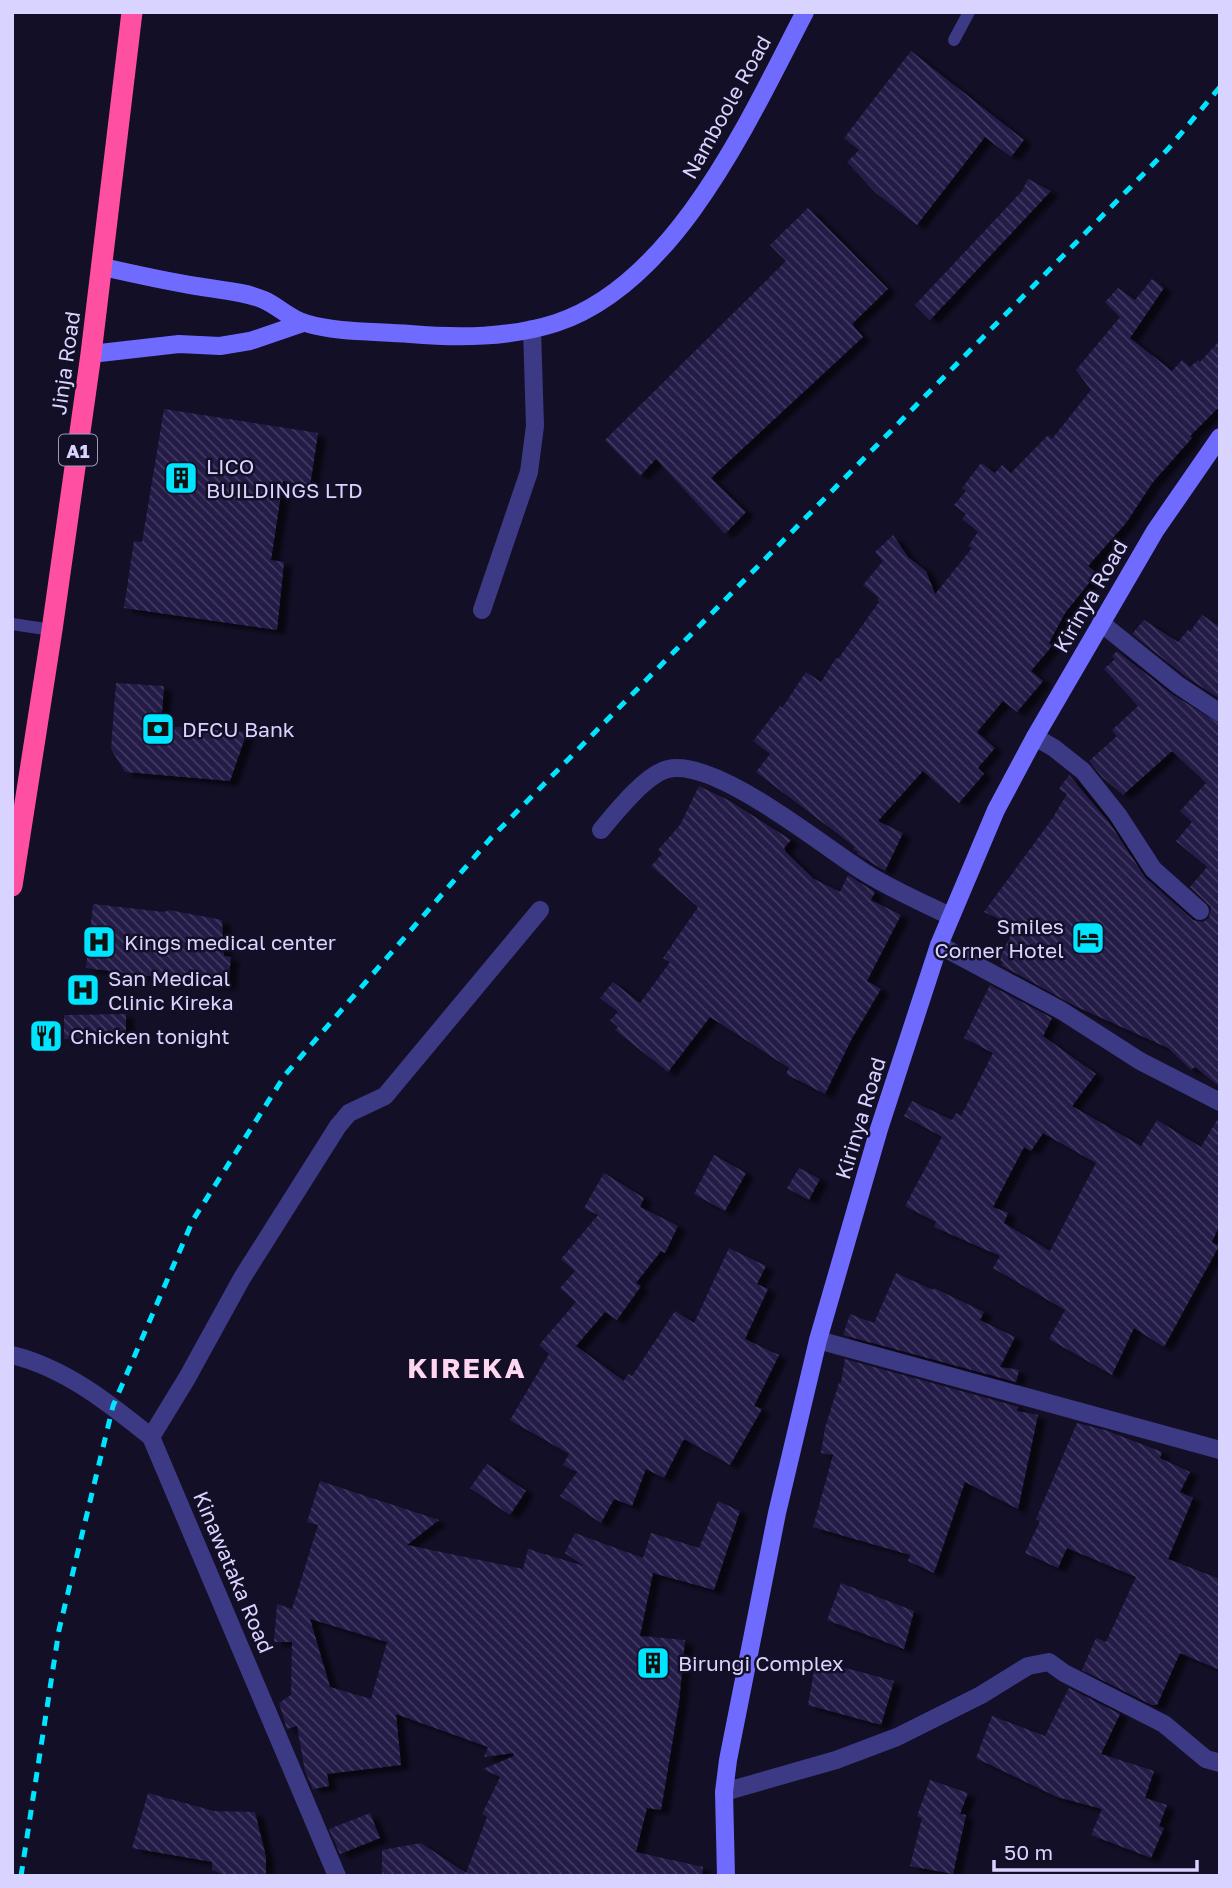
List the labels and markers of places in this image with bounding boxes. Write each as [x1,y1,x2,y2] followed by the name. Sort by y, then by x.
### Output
[206,453,363,503] place label: LICO BUILDINGS LTD
[162,459,200,497] building icon: LICO BUILDINGS LTD
[139,710,177,748] bank icon: DFCU Bank
[182,716,295,742] place label: DFCU Bank
[935,913,1064,963] place label: Smiles Corner Hotel
[1069,919,1107,957] hotel icon: Smiles Corner Hotel
[80,923,118,961] hospital icon: Kings medical center
[124,929,336,955] place label: Kings medical center
[108,965,234,1015] place label: San Medical Clinic Kireka
[64,971,102,1009] hospital icon: San Medical Clinic Kireka
[27,1017,65,1055] restaurant icon: Chicken tonight
[70,1023,230,1049] place label: Chicken tonight
[634,1644,672,1682] building icon: Birungi Complex
[678,1650,844,1676] place label: Birungi Complex

